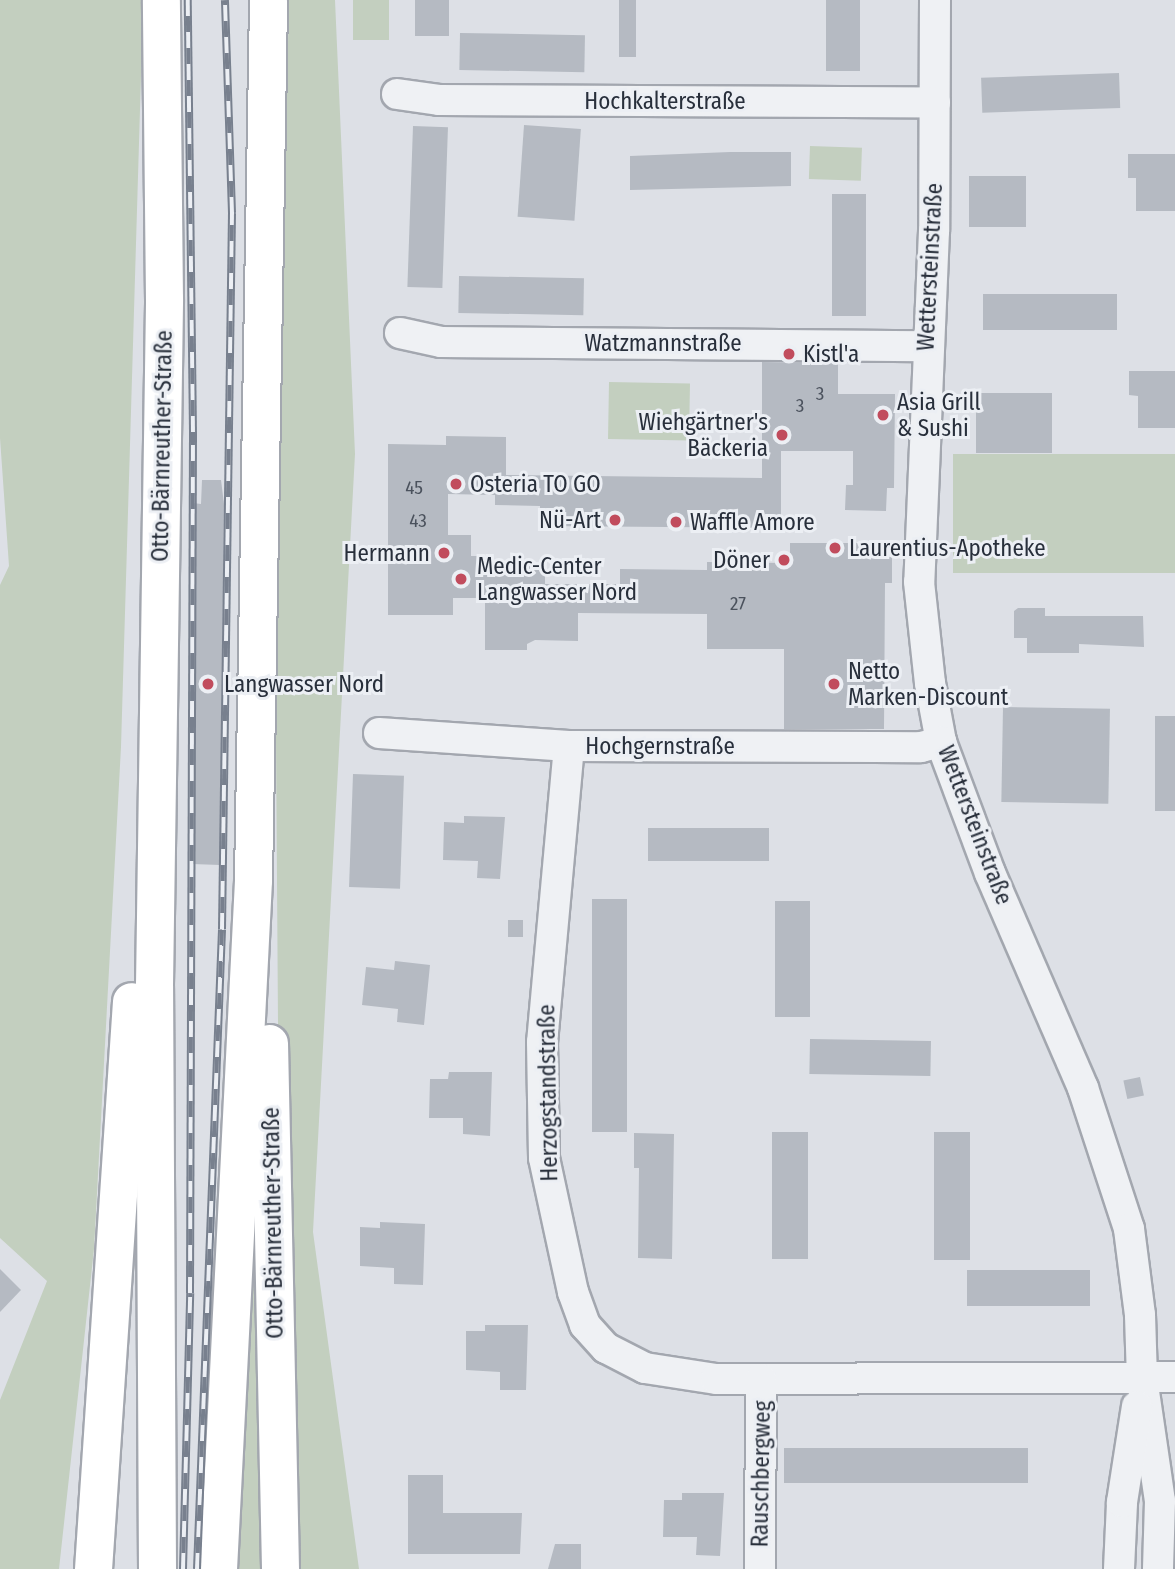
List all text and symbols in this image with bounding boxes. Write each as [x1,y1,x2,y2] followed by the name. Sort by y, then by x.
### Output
[584,87,746,115] street label: Hochkalterstraße
[912,182,948,352] street label: Wettersteinstraße
[584,329,742,357] street label: Watzmannstraße
[146,330,178,562] street label: Otto-Bärnreuther-Straße
[803,340,859,368] place label: Kistl'a
[781,346,797,362] marker: Kistl'a
[816,383,824,405] house number: 3
[897,388,981,442] place label: Asia Grill & Sushi
[796,395,804,417] house number: 3
[875,407,891,423] marker: Asia Grill & Sushi
[638,408,768,462] place label: Wiehgärtner's Bäckeria
[774,427,790,443] marker: Wiehgärtner's Bäckeria
[470,470,601,498] place label: Osteria TO GO
[448,476,464,492] marker: Osteria TO GO
[405,477,423,499] house number: 45
[539,506,601,534] place label: Nü-Art
[690,508,815,536] place label: Waffle Amore
[409,510,427,532] house number: 43
[607,512,623,528] marker: Nü-Art
[668,514,684,530] marker: Waffle Amore
[849,534,1046,562] place label: Laurentius-Apotheke
[343,539,430,567] place label: Hermann
[827,540,843,556] marker: Laurentius-Apotheke
[436,545,452,561] marker: Hermann
[713,546,770,574] place label: Döner
[477,552,637,606] place label: Medic-Center Langwasser Nord
[776,552,792,568] marker: Döner
[451,569,471,589] marker: Medic-Center Langwasser Nord
[730,593,746,615] house number: 27
[848,657,1008,711] place label: Netto Marken-Discount
[224,670,384,698] place label: Langwasser Nord
[198,674,218,694] marker: Langwasser Nord
[826,676,842,692] marker: Netto Marken-Discount
[585,732,735,760] street label: Hochgernstraße
[932,742,1018,908] street label: Wettersteinstraße
[533,1004,563,1182] street label: Herzogstandstraße
[257,1107,289,1339] street label: Otto-Bärnreuther-Straße
[746,1400,776,1548] street label: Rauschbergweg

